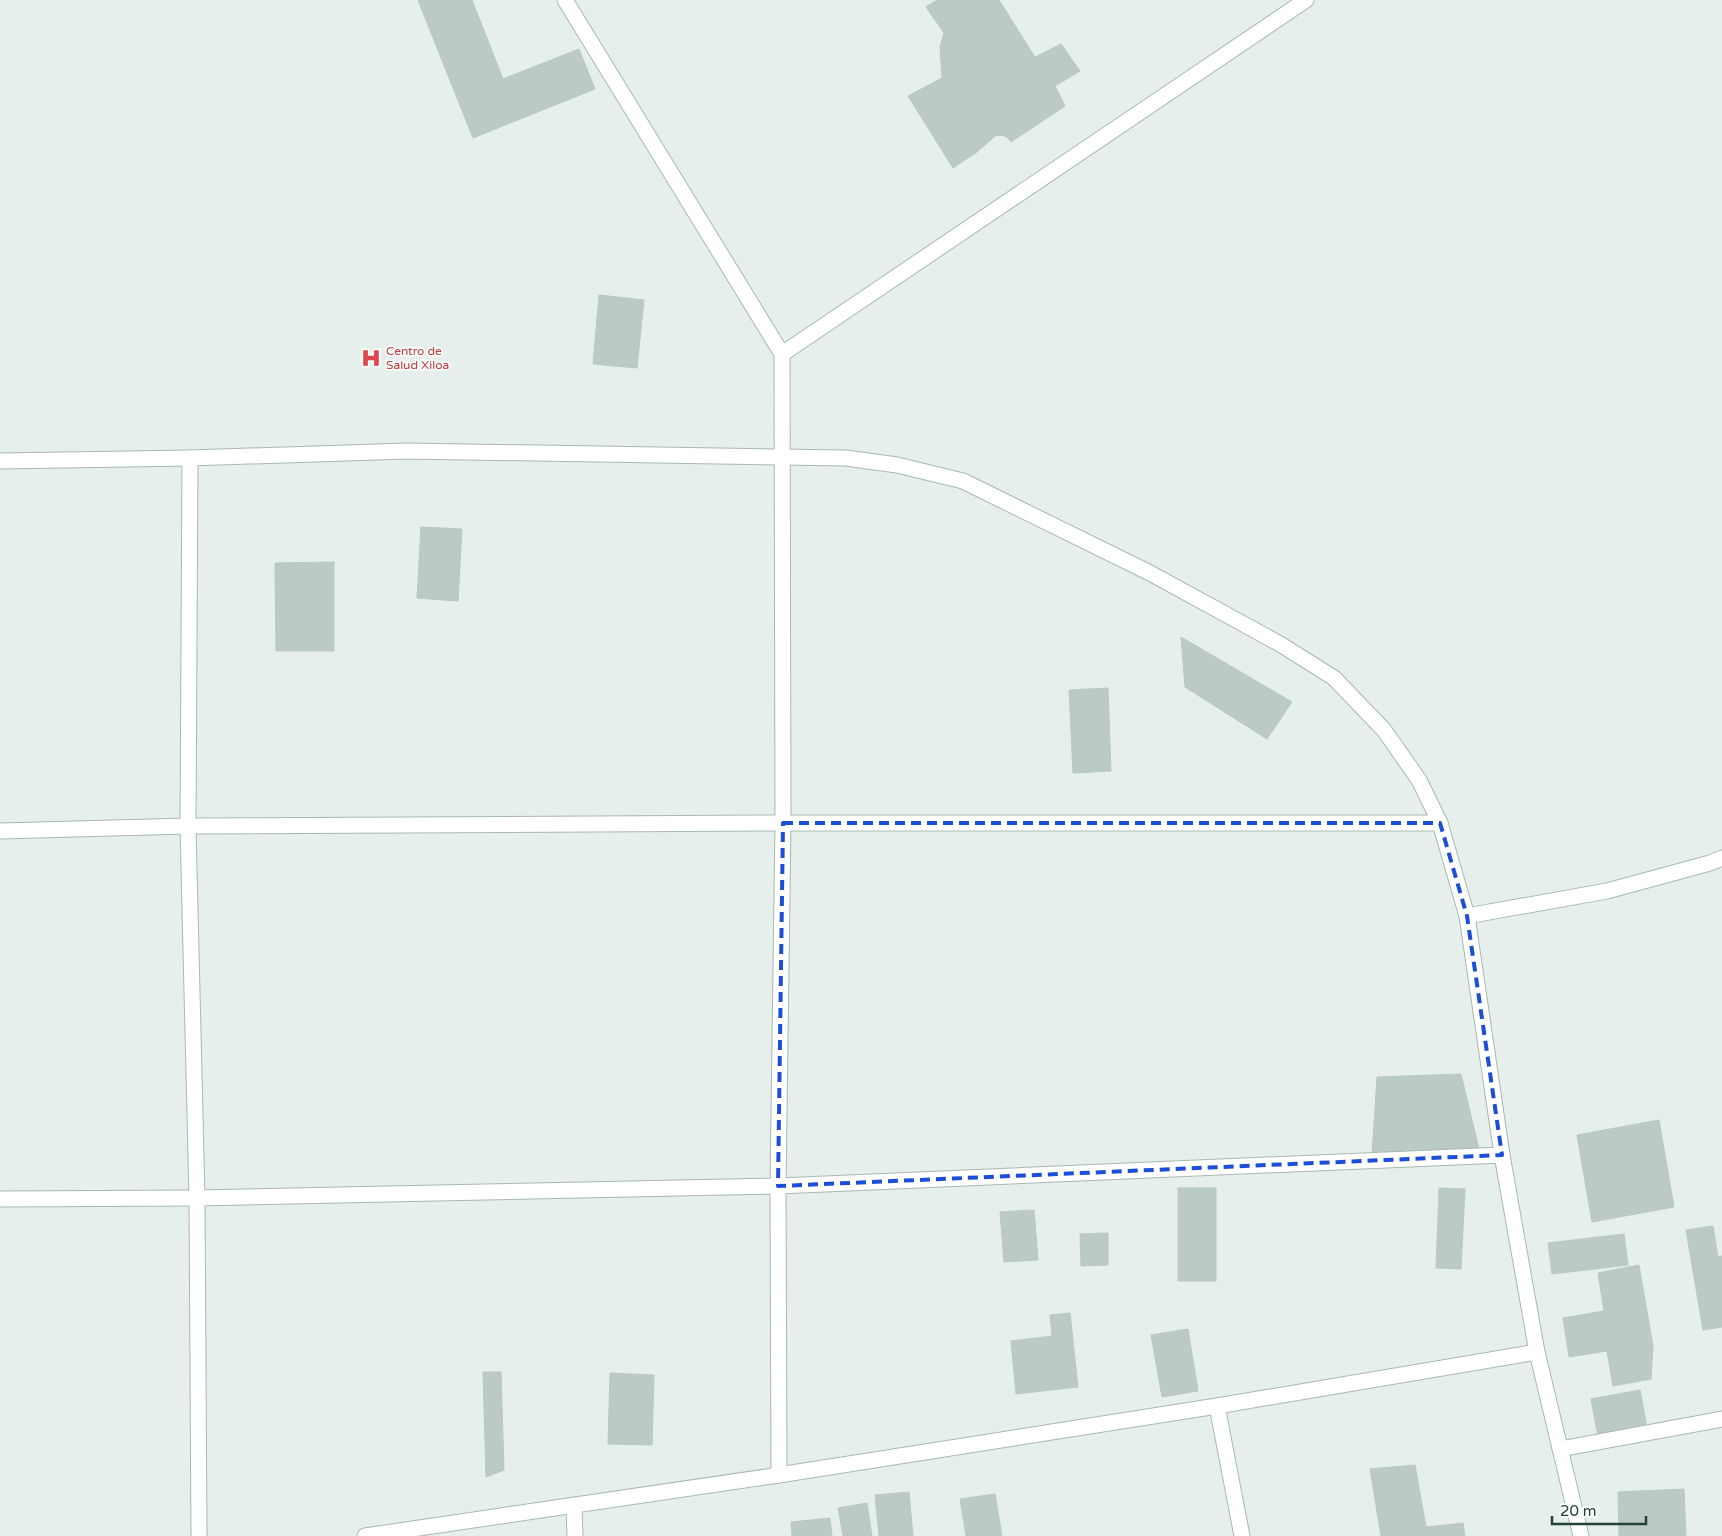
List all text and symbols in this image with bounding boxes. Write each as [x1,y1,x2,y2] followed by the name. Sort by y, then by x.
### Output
[386,344,449,372] place label: Centro de Salud Xiloa
[360,347,382,369] hospital icon: Centro de Salud Xiloa
[1552,1494,1646,1526] scale bar
[1560,1502,1597,1520] text: 20 m

